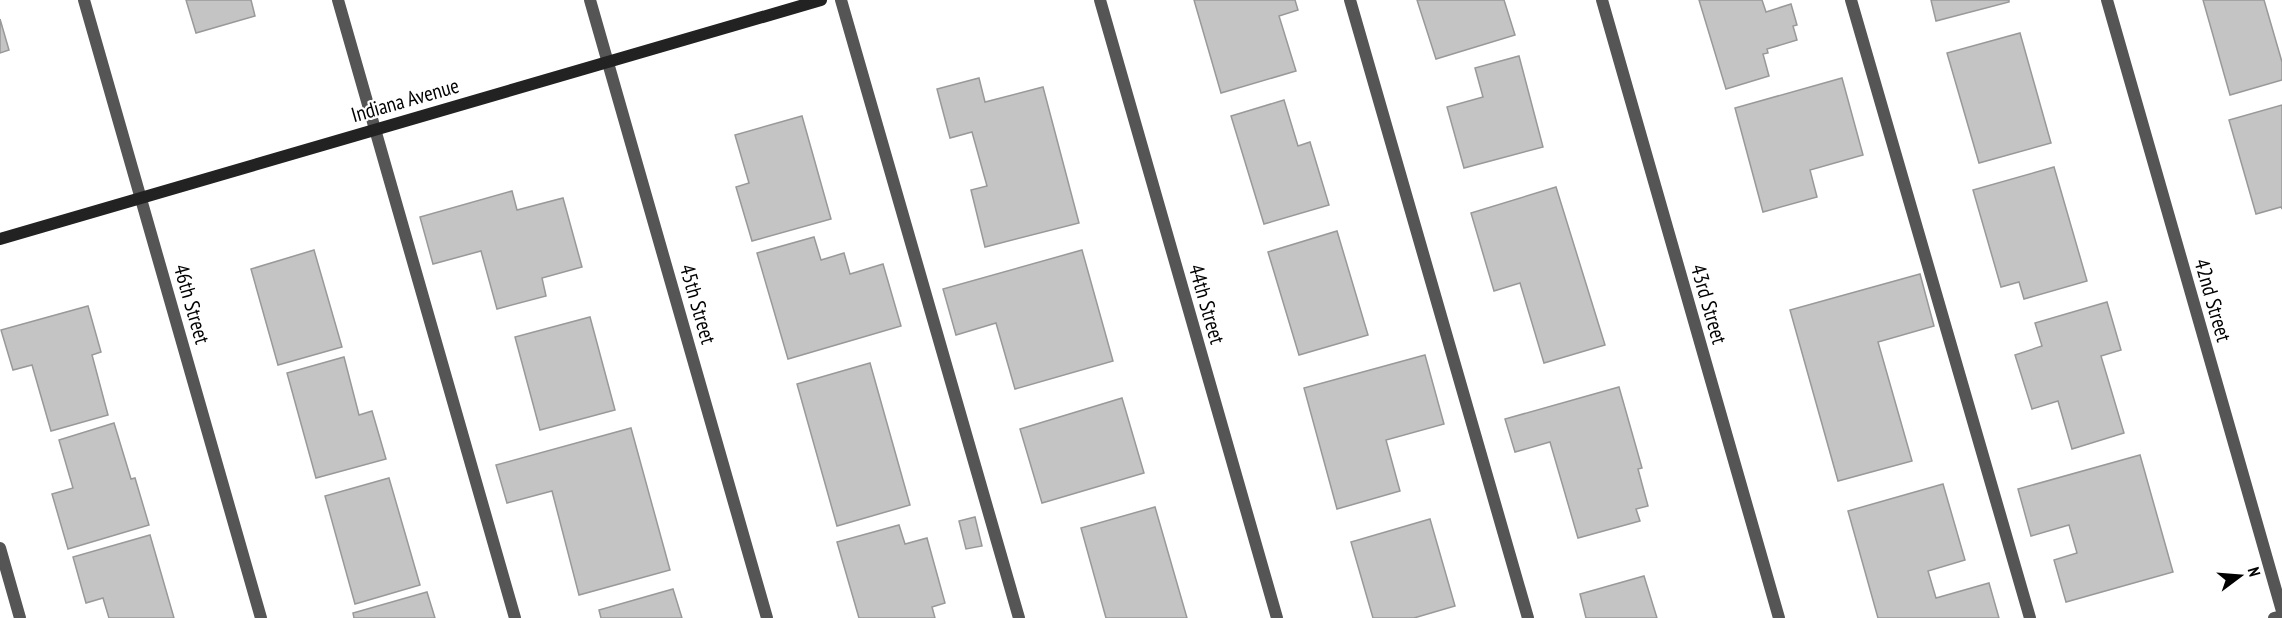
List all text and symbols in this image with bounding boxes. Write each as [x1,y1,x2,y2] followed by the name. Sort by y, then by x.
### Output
[348,72,462,128] street label: Indiana Avenue
[2188,255,2238,345] street label: 42nd Street
[168,261,216,347] street label: 46th Street
[674,261,722,347] street label: 45th Street
[1183,261,1231,347] street label: 44th Street
[1685,261,1733,347] street label: 43rd Street
[2210,546,2270,606] north arrow
[2244,565,2265,579] text: N

